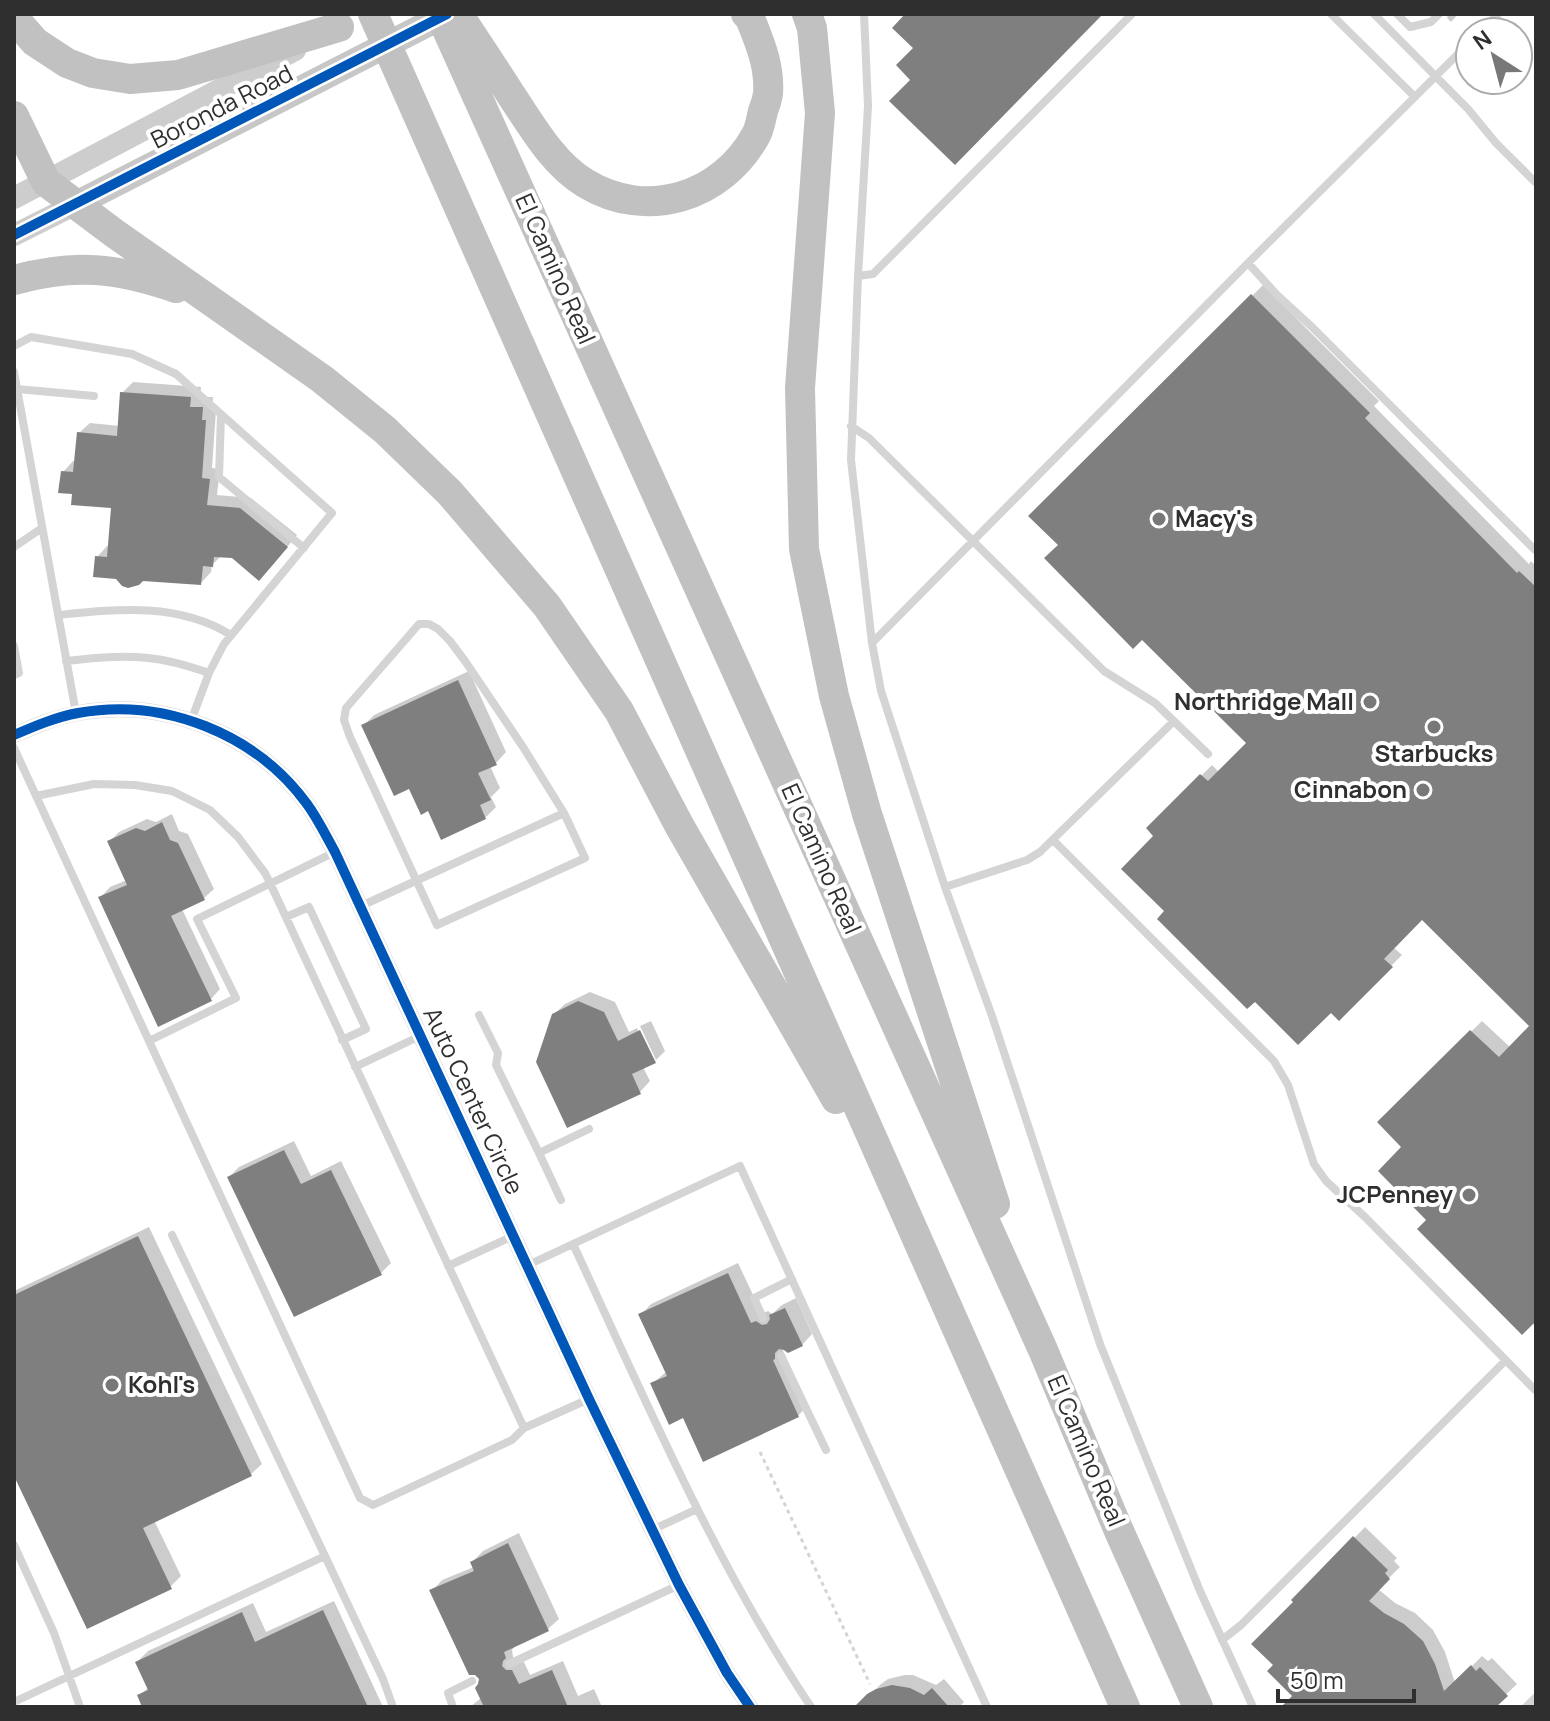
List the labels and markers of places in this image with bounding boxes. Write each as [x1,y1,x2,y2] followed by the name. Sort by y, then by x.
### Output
[1175,501,1253,534] place label: Macy's
[1150,510,1168,528] marker: Macy's
[1174,684,1354,717] place label: Northridge Mall
[1361,693,1379,711] marker: Northridge Mall
[1425,718,1443,736] marker: Starbucks
[1375,736,1493,769] place label: Starbucks
[1294,772,1407,805] place label: Cinnabon
[1414,781,1432,799] marker: Cinnabon
[1337,1177,1454,1210] place label: JCPenney
[1460,1186,1478,1204] marker: JCPenney
[128,1367,195,1400] place label: Kohl's
[103,1376,121,1394] marker: Kohl's

